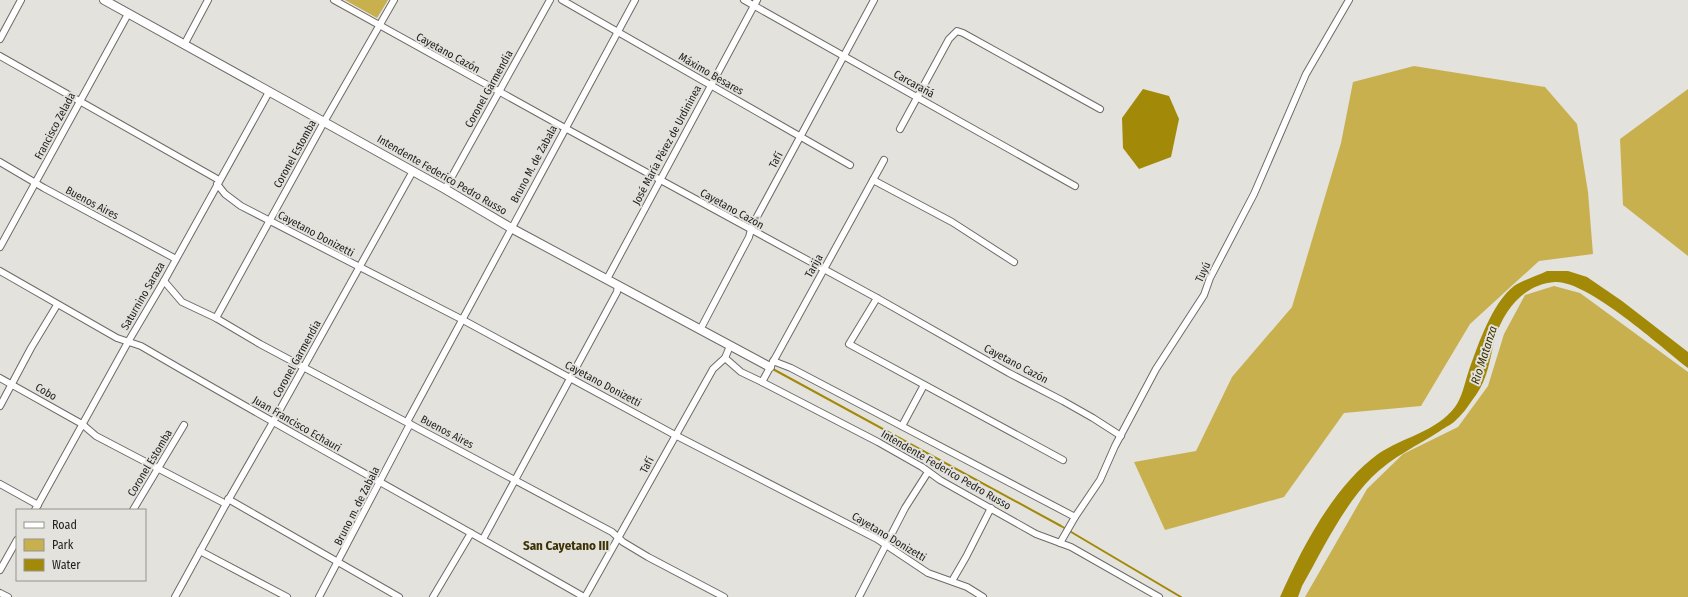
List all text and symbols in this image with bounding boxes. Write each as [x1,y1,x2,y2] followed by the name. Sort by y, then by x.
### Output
[414,30,482,76] street label: Cayetano Cazón
[462,48,516,130] street label: Coronel Garmendia
[676,50,746,98] street label: Máximo Besares
[891,68,937,100] street label: Carcarañá
[630,83,704,207] street label: José María Pérez de Urdininea
[32,90,78,162] street label: Francisco Zelada
[271,118,319,190] street label: Coronel Estomba
[508,123,560,205] street label: Bruno M. de Zabala
[375,132,510,218] street label: Intendente Federico Pedro Russo
[766,149,786,170] street label: Tafí
[63,184,121,223] street label: Buenos Aires
[698,186,766,232] street label: Cayetano Cazón
[276,208,357,260] street label: Cayetano Donizetti
[802,252,826,280] street label: Tarija
[118,260,168,332] street label: Saturnino Saraza
[1193,260,1213,284] street label: Tuyú
[270,318,324,400] street label: Coronel Garmendia
[1468,324,1500,386] water label: Río Matanza
[982,342,1050,386] street label: Cayetano Cazón
[563,358,644,410] street label: Cayetano Donizetti
[33,381,59,403] street label: Cobo
[250,393,344,455] street label: Juan Francisco Echauri
[418,413,476,452] street label: Buenos Aires
[125,427,175,499] street label: Coronel Estomba
[879,427,1014,513] street label: Intendente Federico Pedro Russo
[637,454,657,475] street label: Tafí
[332,464,382,548] street label: Bruno m. de Zabala
[16,509,146,581] legend
[849,510,929,564] street label: Cayetano Donizetti
[52,518,77,532] text: Road
[52,538,74,552] text: Park
[523,538,609,553] district label: San Cayetano III
[52,558,81,572] text: Water

